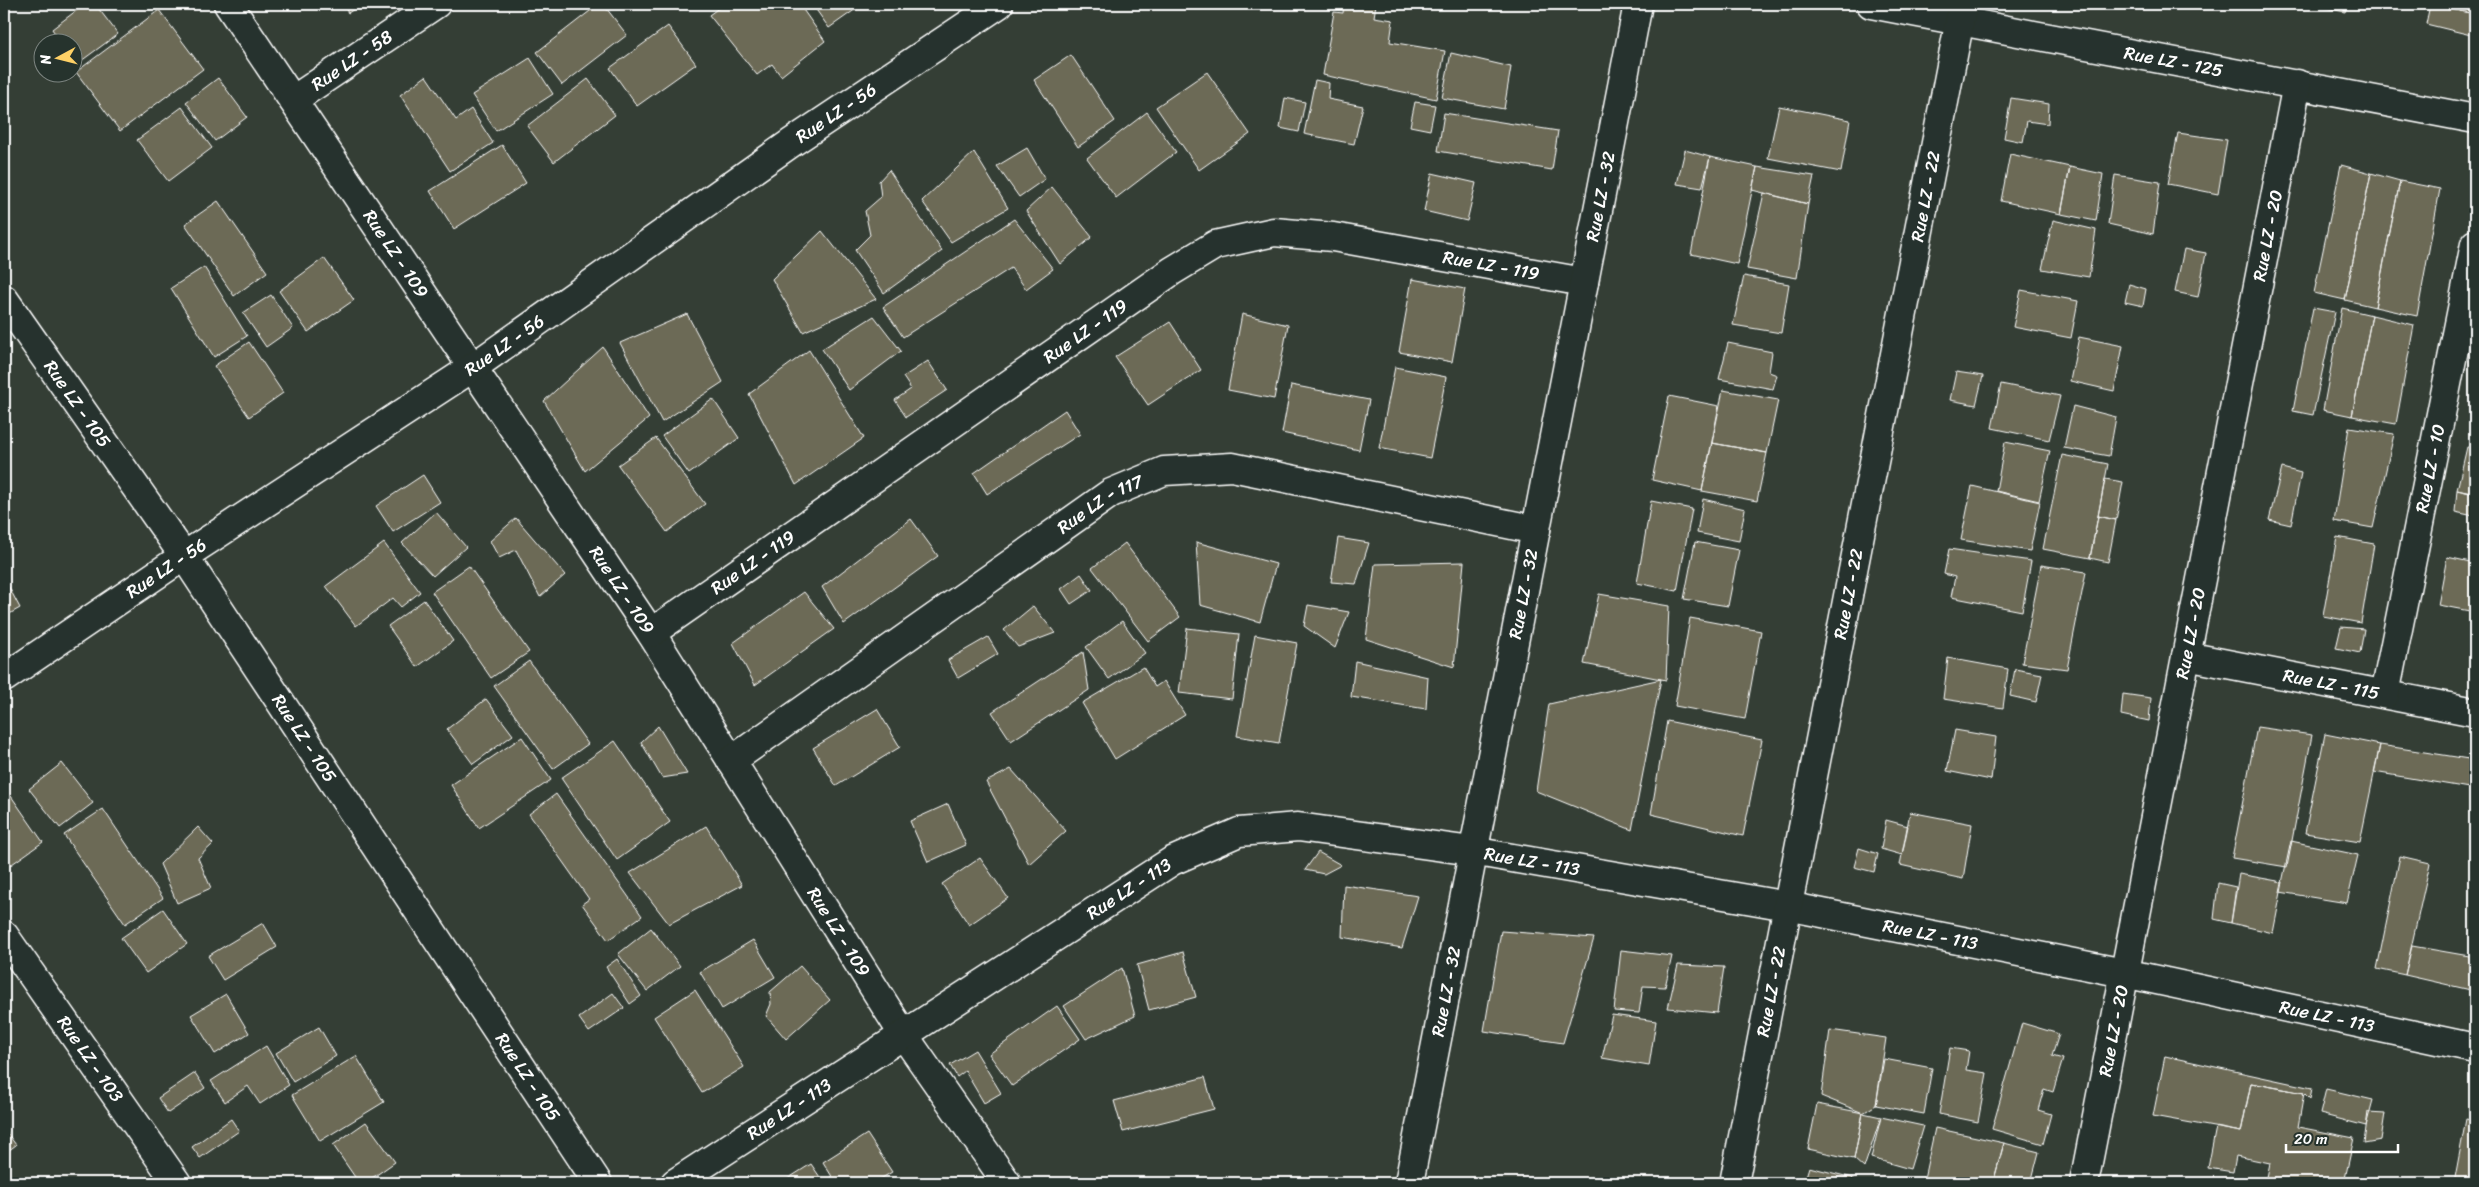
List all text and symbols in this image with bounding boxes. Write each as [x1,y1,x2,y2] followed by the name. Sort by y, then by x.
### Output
[304,21,400,100] street label: Rue LZ - 58
[32,32,82,82] north arrow
[2121,37,2226,87] street label: Rue LZ - 125
[33,53,59,67] text: N
[789,74,883,152] street label: Rue LZ - 56
[1901,148,1950,245] street label: Rue LZ - 22
[1576,149,1625,244] street label: Rue LZ - 32
[2243,187,2292,284] street label: Rue LZ - 20
[354,203,437,305] street label: Rue LZ - 109
[1440,241,1542,290] street label: Rue LZ - 119
[1036,290,1135,372] street label: Rue LZ - 119
[458,306,551,385] street label: Rue LZ - 56
[35,353,120,454] street label: Rue LZ - 105
[2406,421,2455,516] street label: Rue LZ - 10
[1050,465,1150,543] street label: Rue LZ - 117
[704,521,802,603] street label: Rue LZ - 119
[119,529,213,607] street label: Rue LZ - 56
[580,539,663,641] street label: Rue LZ - 109
[1499,546,1548,642] street label: Rue LZ - 32
[1824,546,1873,642] street label: Rue LZ - 22
[2166,585,2215,682] street label: Rue LZ - 20
[2280,659,2382,709] street label: Rue LZ - 115
[263,687,345,789] street label: Rue LZ - 105
[1482,837,1582,886] street label: Rue LZ - 113
[1080,849,1178,928] street label: Rue LZ - 113
[798,881,879,983] street label: Rue LZ - 109
[1880,909,1981,960] street label: Rue LZ - 113
[1747,943,1796,1040] street label: Rue LZ - 22
[1422,944,1471,1039] street label: Rue LZ - 32
[2089,982,2138,1079] street label: Rue LZ - 20
[2277,991,2378,1042] street label: Rue LZ - 113
[49,1009,132,1109] street label: Rue LZ - 103
[487,1026,569,1128] street label: Rue LZ - 105
[740,1069,838,1149] street label: Rue LZ - 113
[2286,1122,2399,1154] scale bar
[2294,1126,2328,1152] text: 20 m

